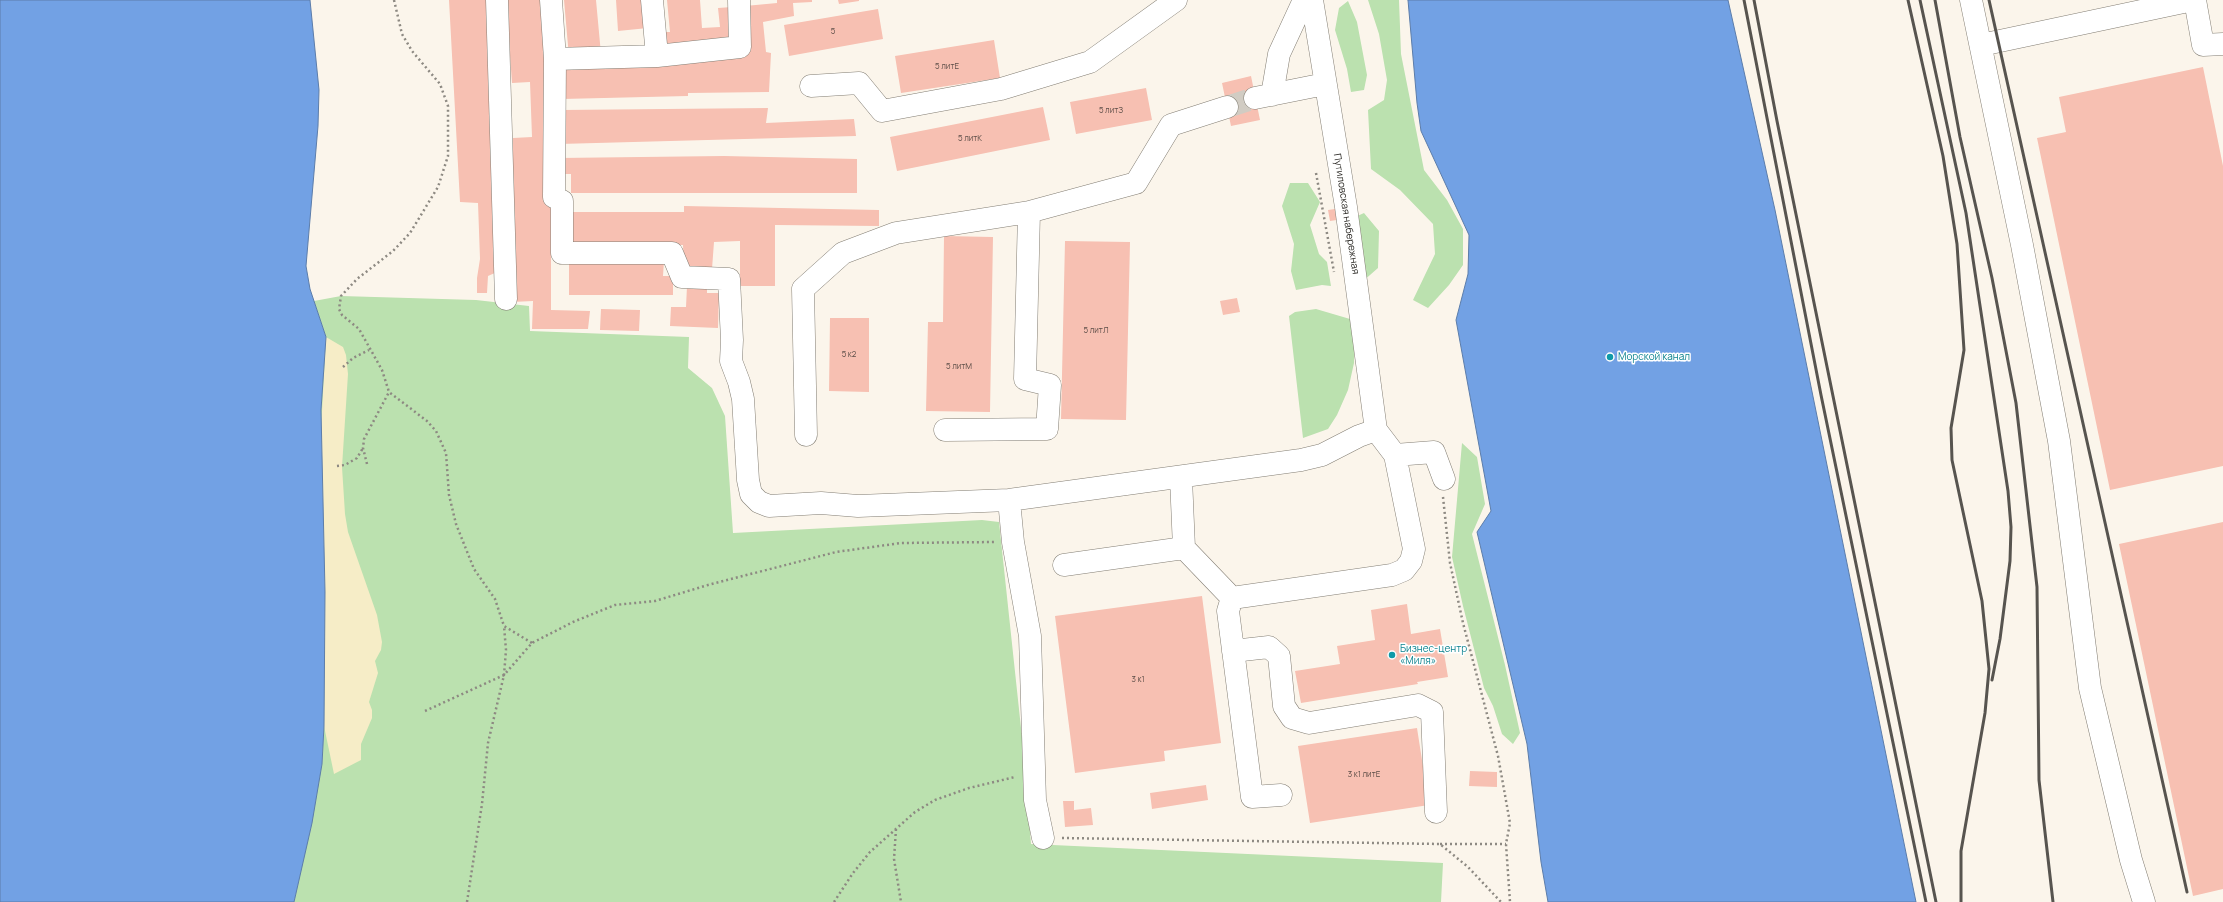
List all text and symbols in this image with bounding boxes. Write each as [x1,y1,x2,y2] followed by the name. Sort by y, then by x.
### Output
[831,27,835,37] house number: 5
[935,62,959,72] house number: 5 литЕ
[1099,106,1123,116] house number: 5 литЗ
[958,134,982,144] house number: 5 литК
[1331,153,1361,275] street label: Путиловская набережная
[1083,326,1109,336] house number: 5 литЛ
[842,350,856,360] house number: 5 к2
[1618,351,1690,363] place label: Морской канал
[1605,352,1615,362] marker: Морской канал
[946,362,972,372] house number: 5 литМ
[1400,643,1467,666] place label: Бизнес-центр «Миля»
[1387,650,1397,660] marker: Бизнес-центр «Миля»
[1131,675,1145,685] house number: 3 к1
[1348,770,1380,780] house number: 3 к1 литЕ

